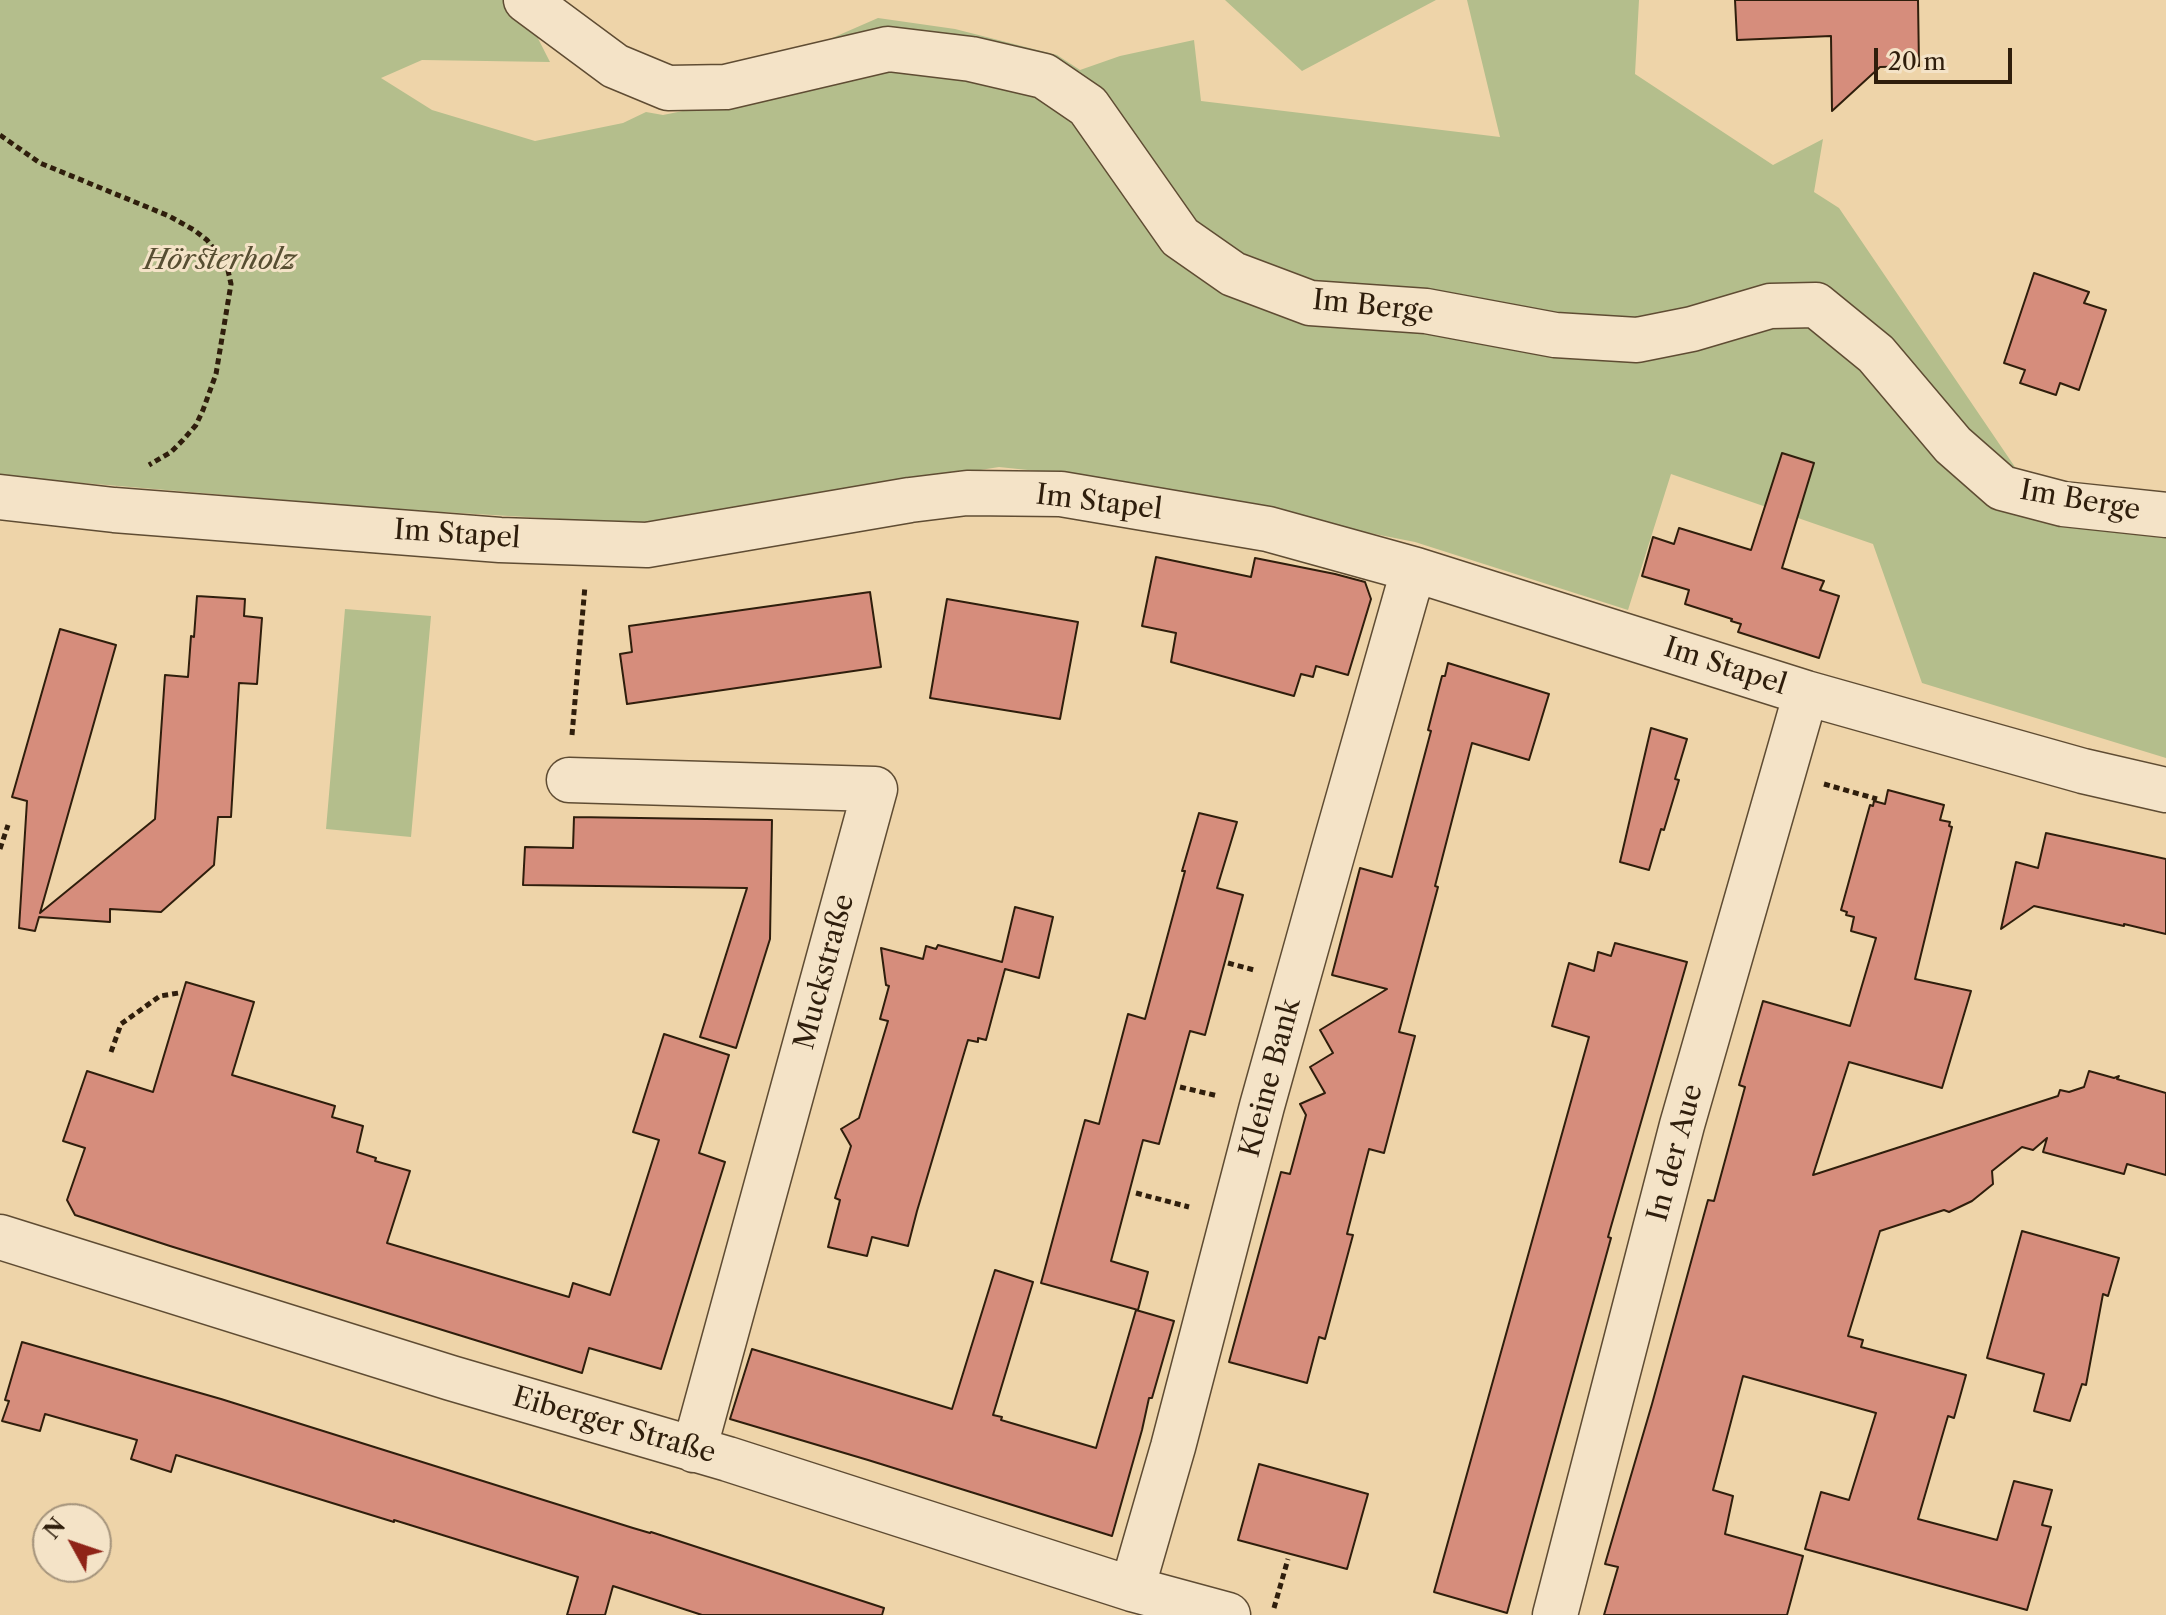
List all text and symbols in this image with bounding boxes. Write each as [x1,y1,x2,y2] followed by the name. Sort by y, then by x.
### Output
[1878,32,2016,82] scale bar
[1888,47,1946,76] text: 20 m
[144,244,296,278] park label: Hörsterholz
[1311,284,1435,330] street label: Im Berge
[2017,474,2143,528] street label: Im Berge
[1034,479,1164,527] street label: Im Stapel
[393,514,521,556] street label: Im Stapel
[1660,631,1790,703] street label: Im Stapel
[788,891,862,1053] street label: Muckstraße
[1234,995,1308,1161] street label: Kleine Bank
[1642,1081,1710,1225] street label: In der Aue
[508,1381,720,1471] street label: Eiberger Straße
[32,1503,112,1583] north arrow
[38,1513,71,1545] text: N

